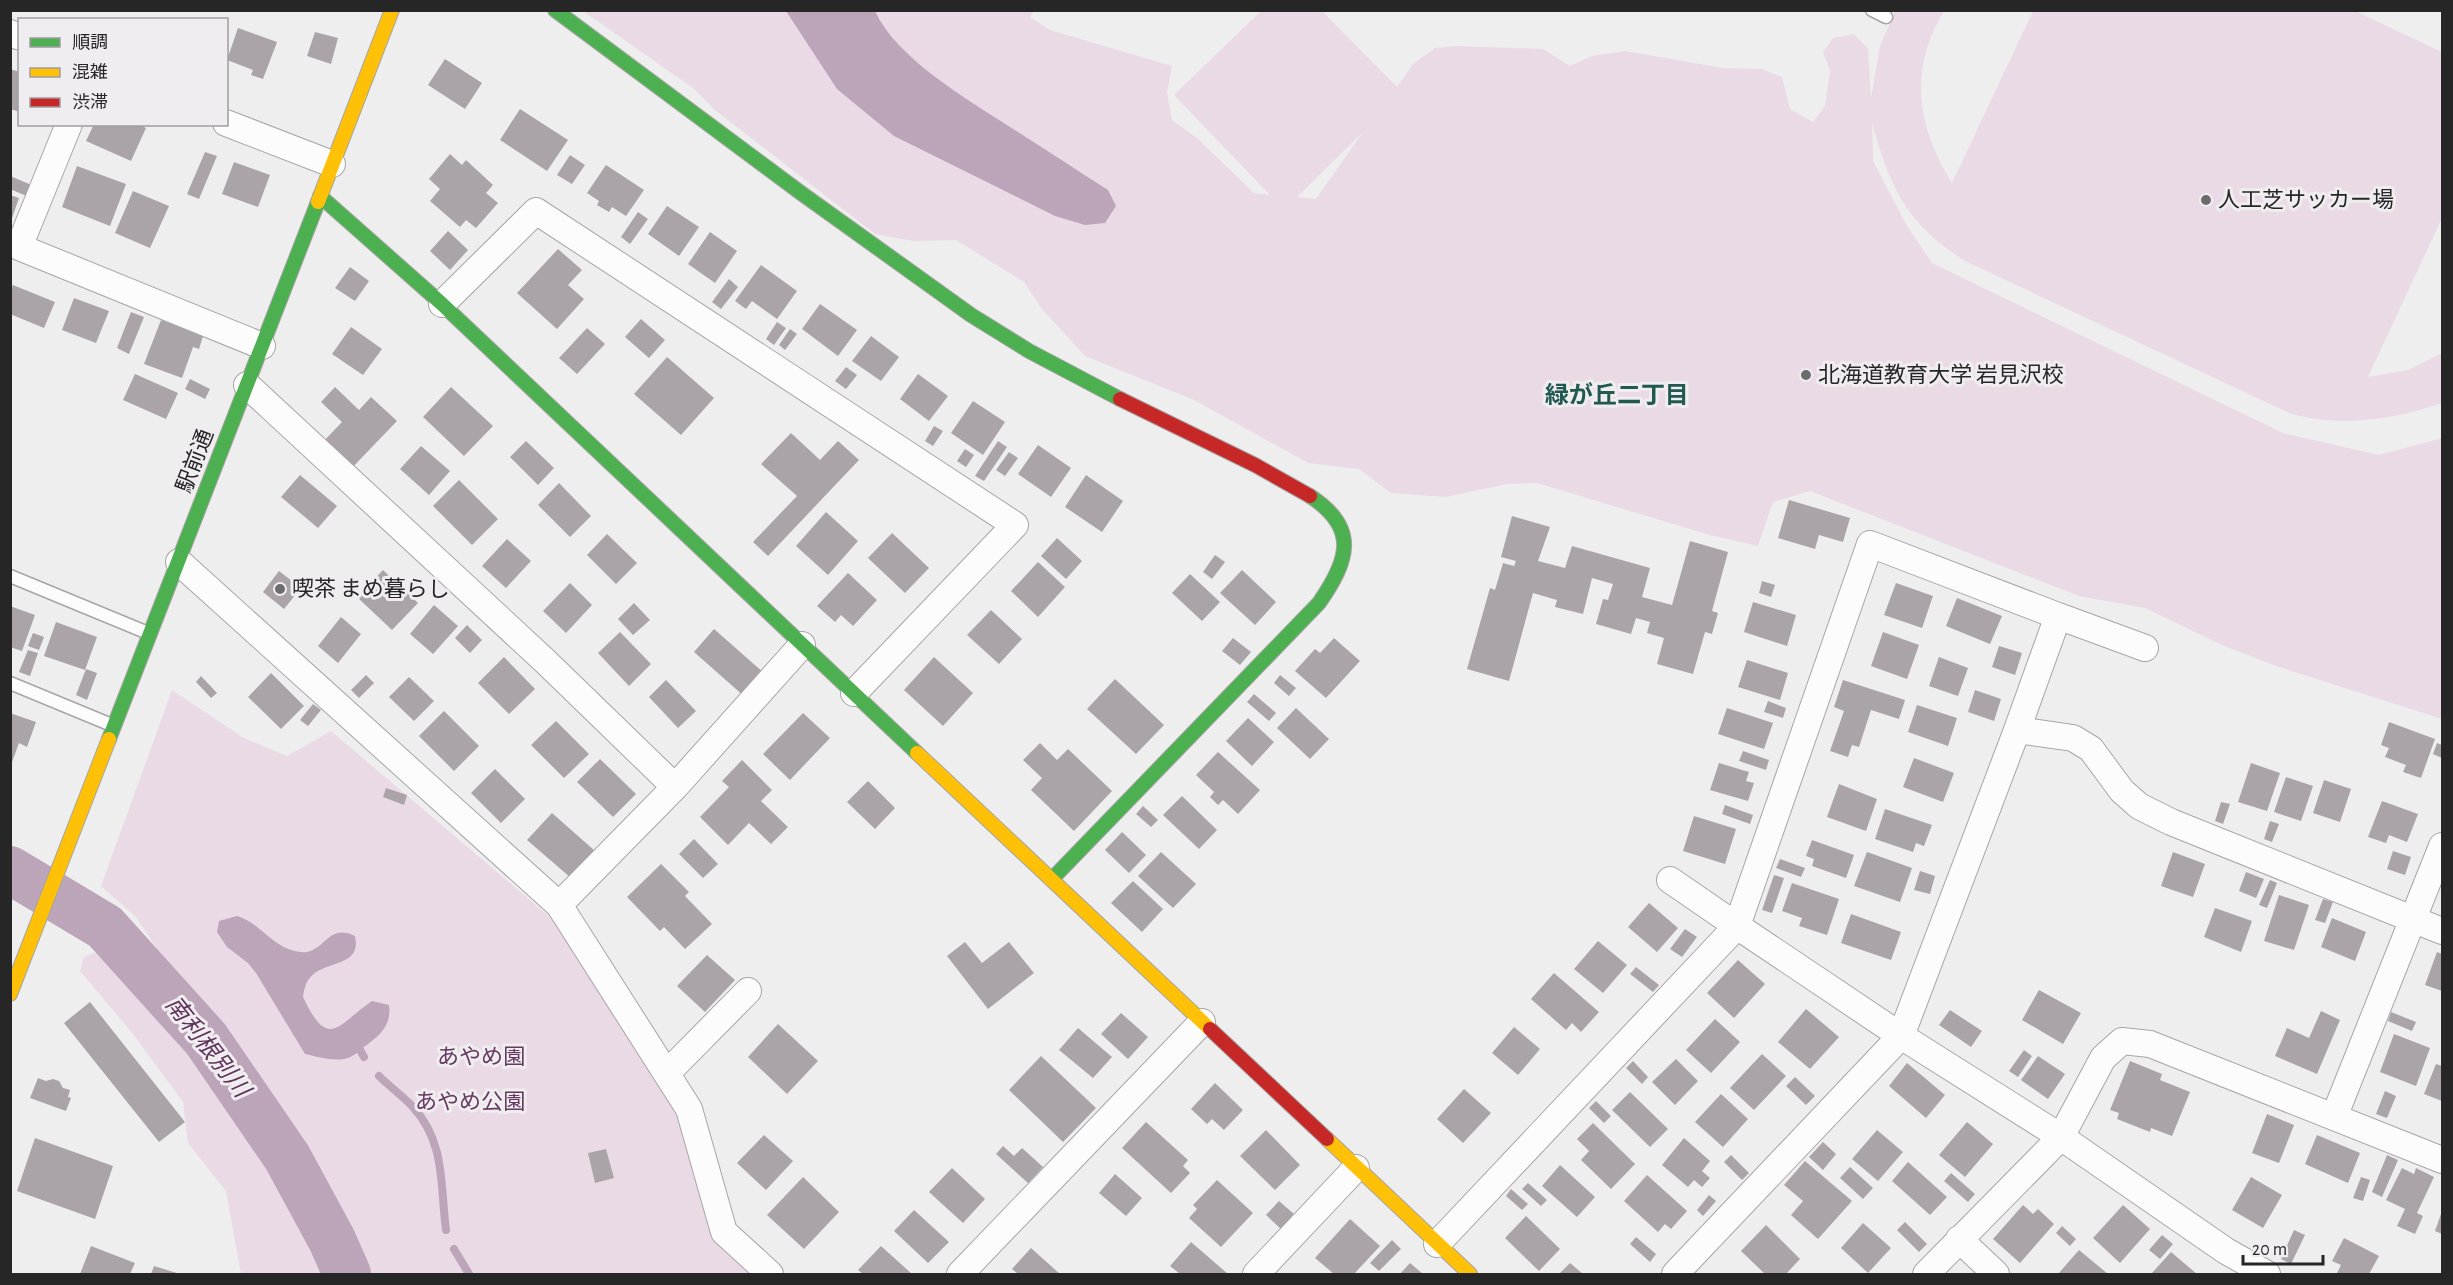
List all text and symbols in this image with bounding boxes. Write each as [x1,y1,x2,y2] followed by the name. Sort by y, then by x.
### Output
[18,18,228,126] legend
[72,34,108,52] text: 順調
[72,62,108,82] text: 混雑
[72,93,108,112] text: 渋滞
[2218,188,2394,211] place label: 人工芝サッカー場
[2199,193,2213,207] marker: 人工芝サッカー場
[1818,363,2064,386] place label: 北海道教育大学 岩見沢校
[1799,368,1813,382] marker: 北海道教育大学 岩見沢校
[1545,382,1689,408] district label: 緑が丘二丁目
[172,426,217,496] street label: 駅前通
[292,577,450,600] place label: 喫茶 まめ暮らし
[273,582,287,596] marker: 喫茶 まめ暮らし
[161,991,257,1104] water label: 南利根別川
[437,1046,525,1068] park label: あやめ園
[415,1091,525,1113] park label: あやめ公園
[2243,1228,2322,1266] scale bar
[2252,1241,2287,1259] text: 20 m

